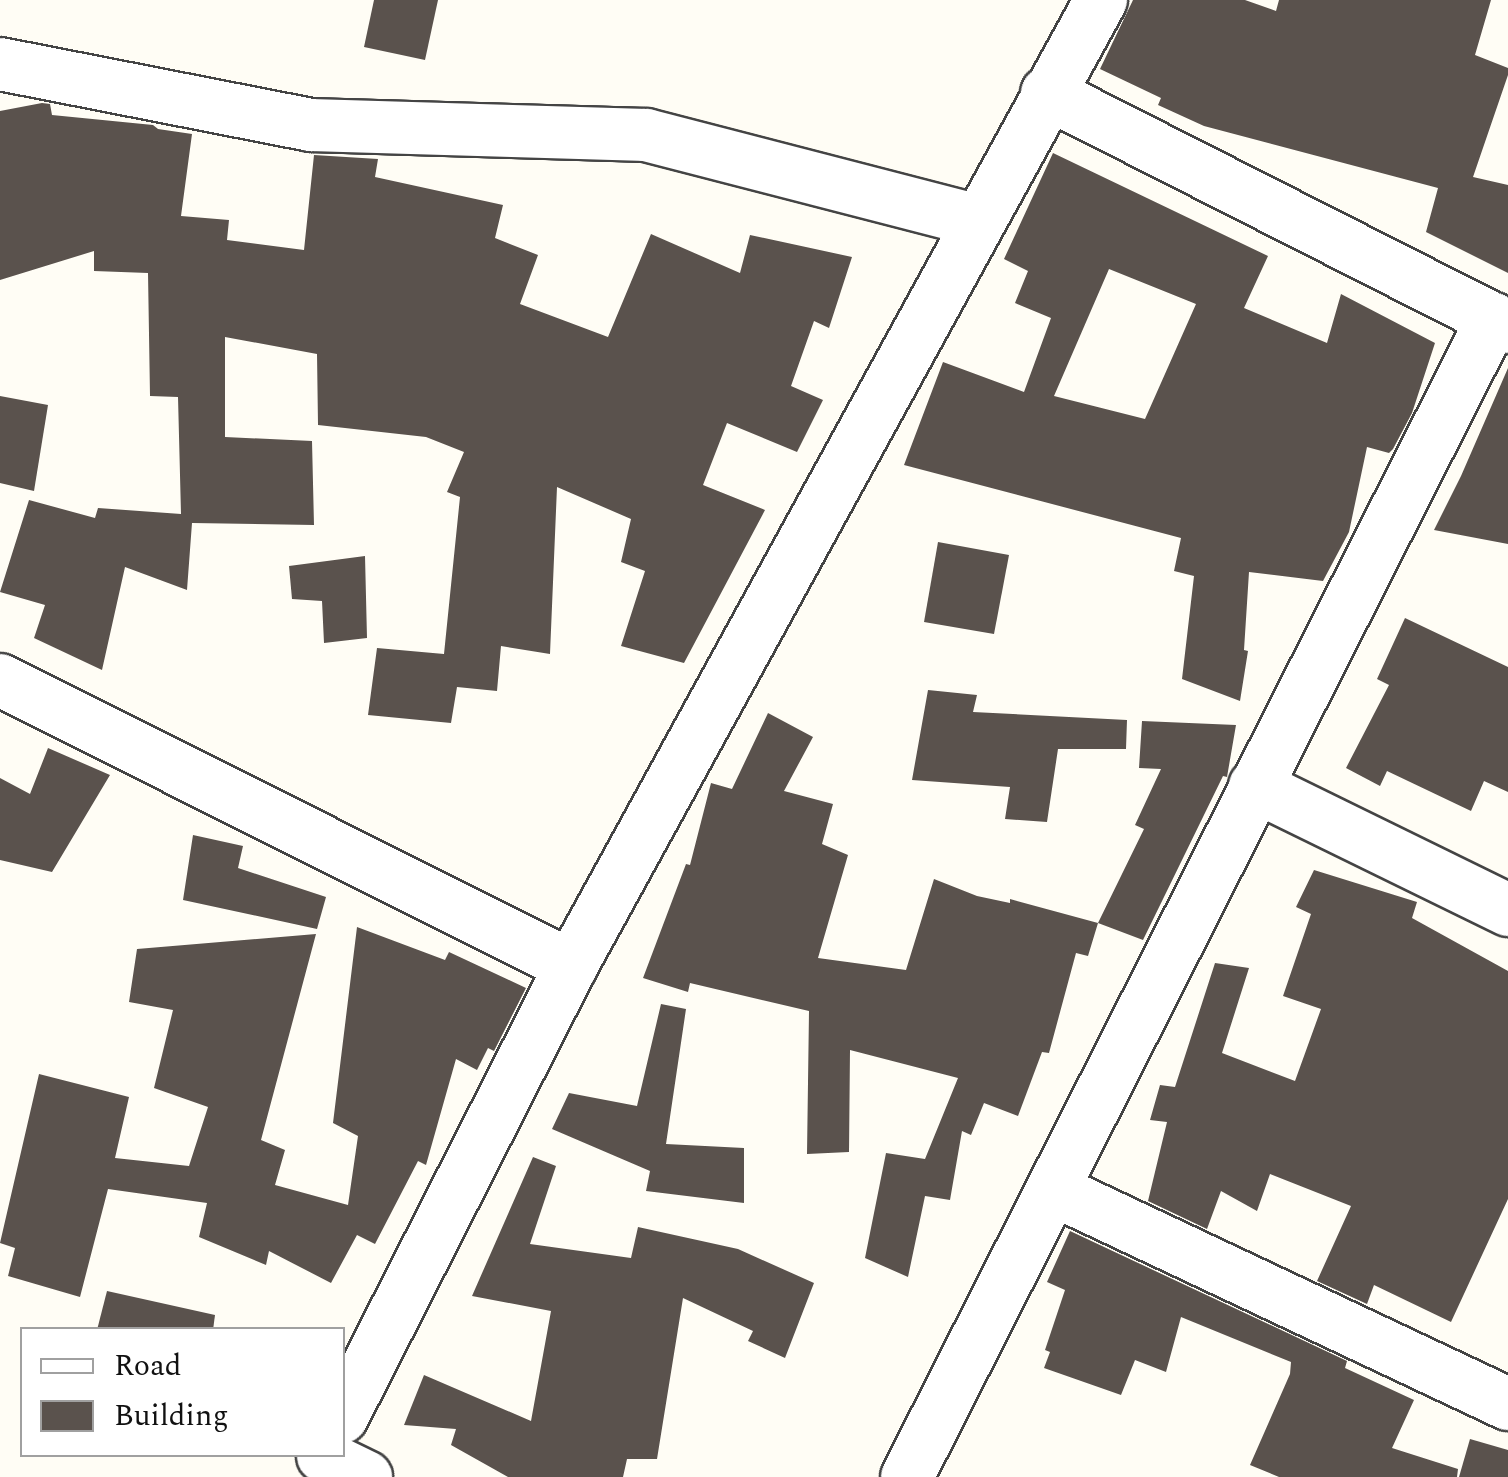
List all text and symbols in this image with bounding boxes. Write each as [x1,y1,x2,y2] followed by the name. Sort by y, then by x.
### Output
[20,1327,345,1457] legend
[114,1343,182,1389] text: Road
[114,1393,229,1439] text: Building

